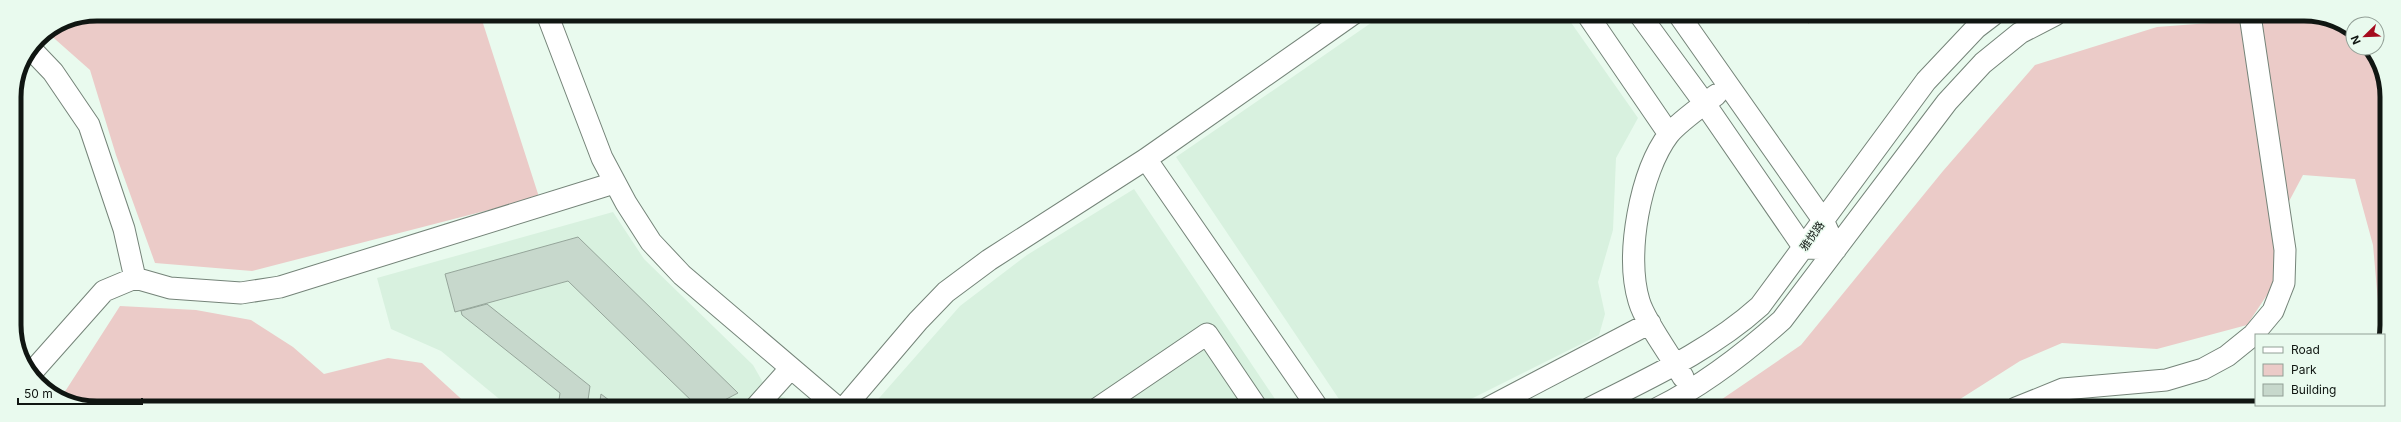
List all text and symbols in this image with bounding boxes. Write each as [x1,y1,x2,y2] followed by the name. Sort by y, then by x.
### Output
[2345,16,2385,56] north arrow
[2348,33,2364,47] text: N
[1797,218,1827,254] street label: 雅悦路
[2255,334,2385,406] legend
[2291,342,2320,357] text: Road
[2291,362,2317,377] text: Park
[18,380,142,406] scale bar
[2291,382,2336,397] text: Building
[24,386,53,401] text: 50 m

